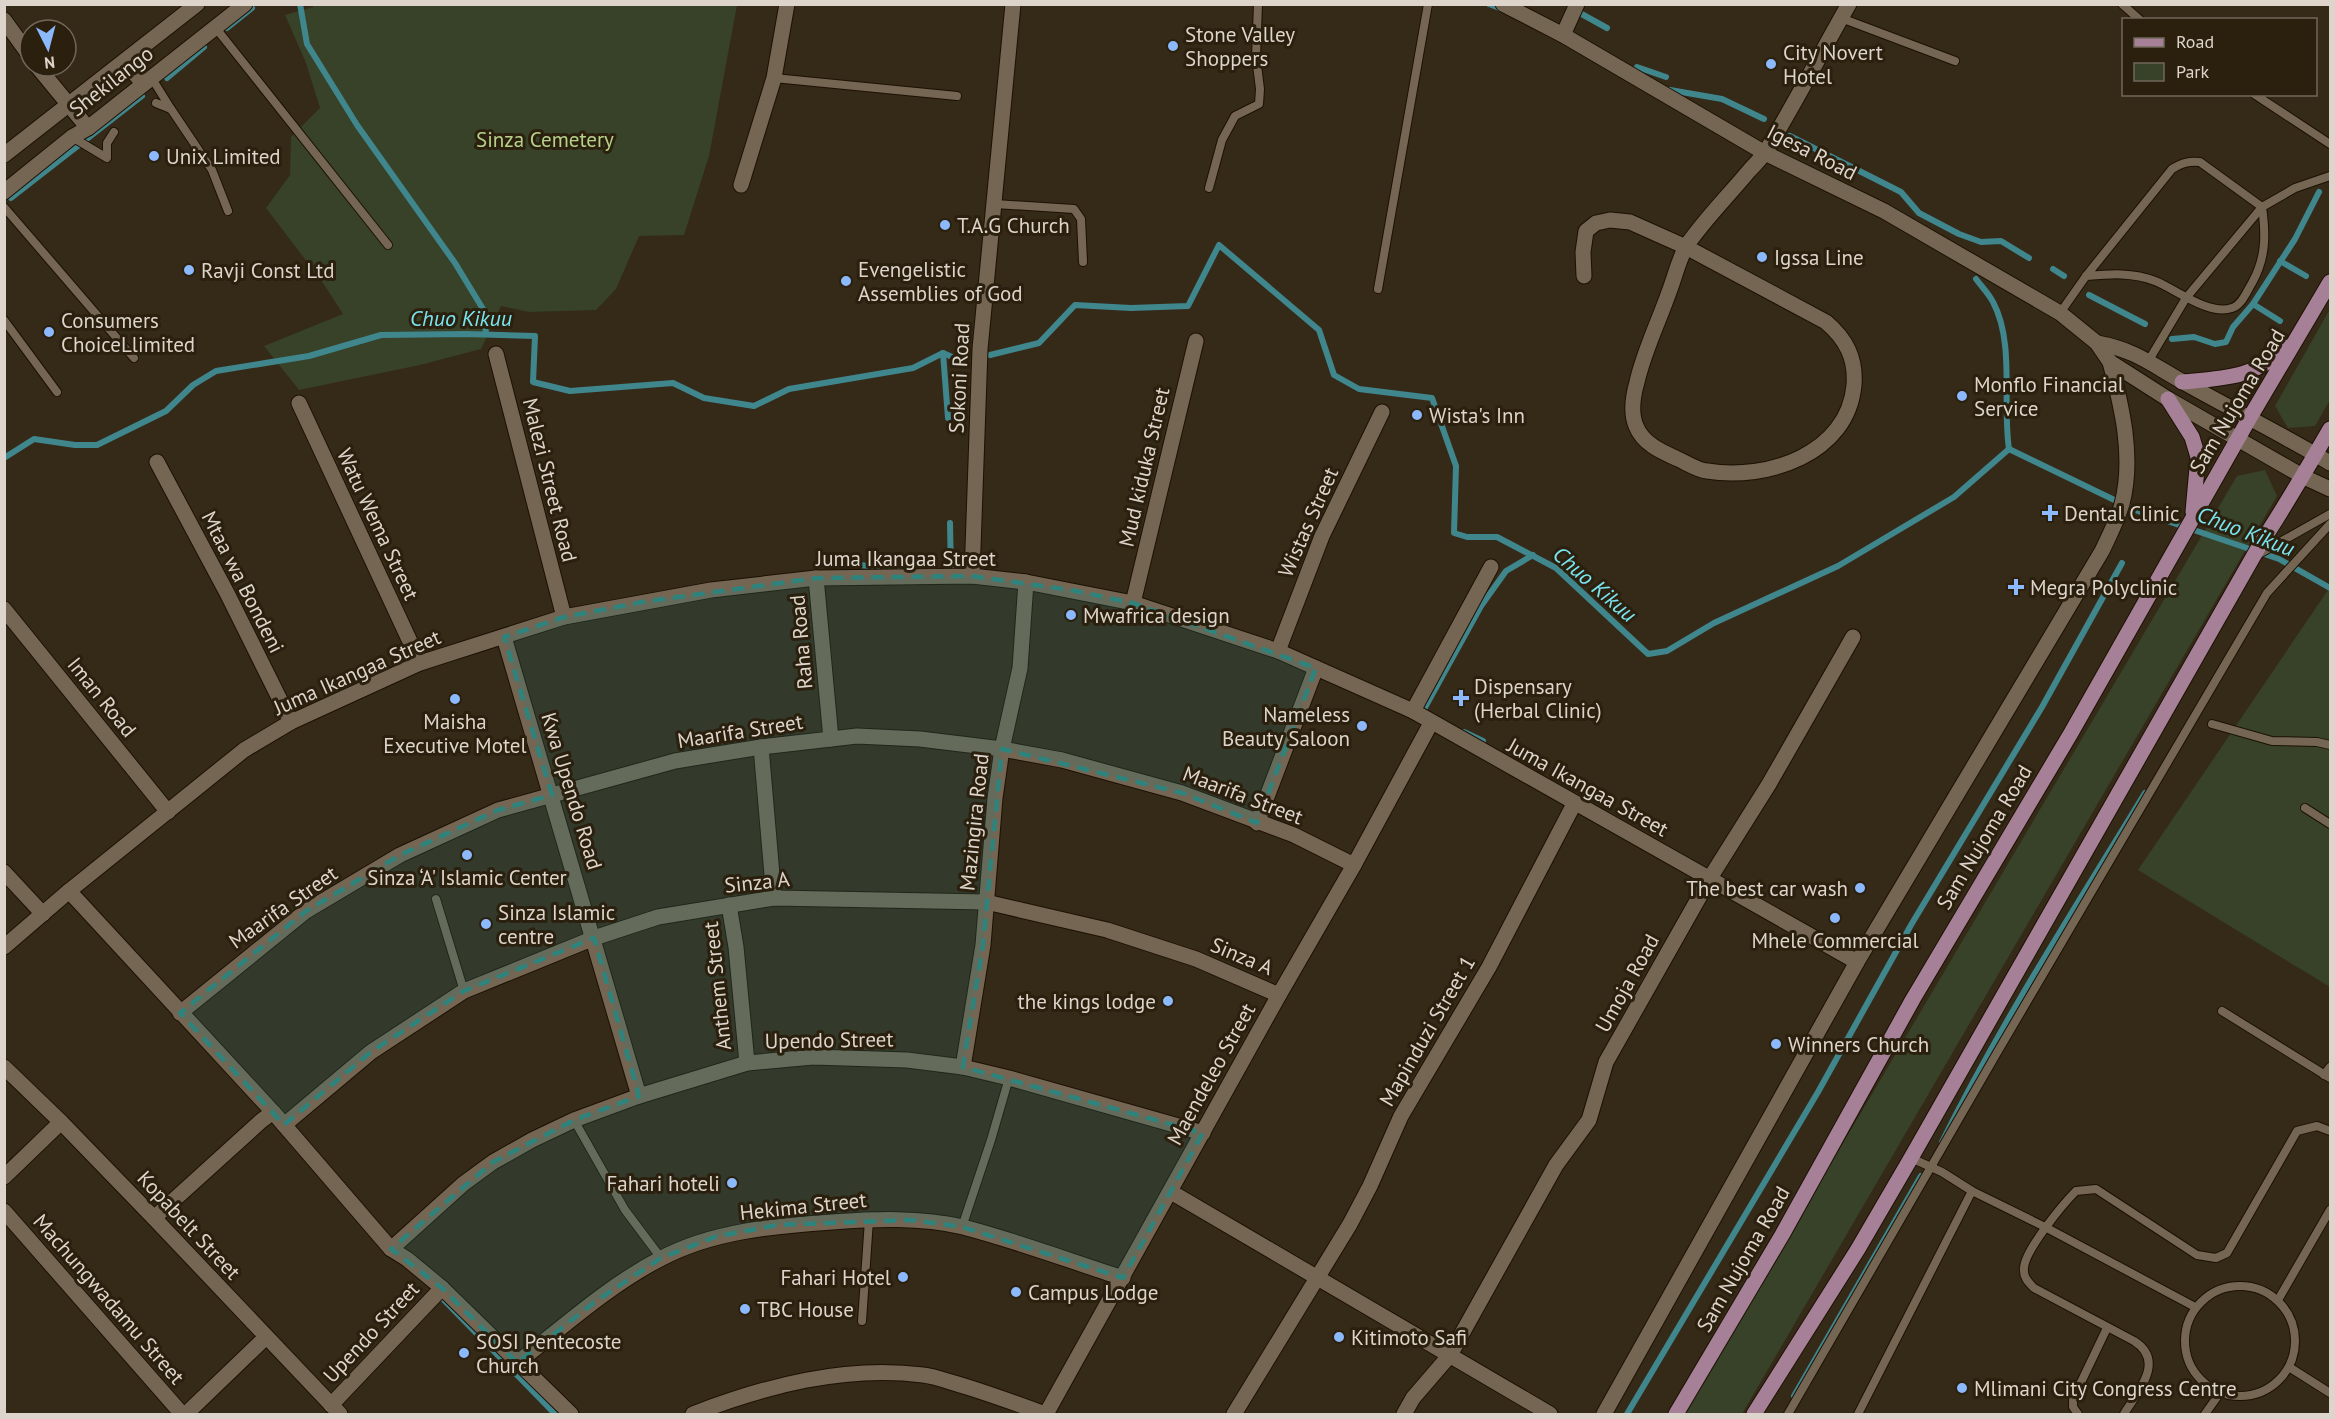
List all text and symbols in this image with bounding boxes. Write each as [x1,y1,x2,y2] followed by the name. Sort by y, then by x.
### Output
[18,18,78,78] north arrow
[2122,18,2317,96] legend
[1185,21,1295,72] place label: Stone Valley Shoppers
[2176,30,2214,53] text: Road
[1166,39,1180,53] marker: Stone Valley Shoppers
[1783,39,1883,90] place label: City Novert Hotel
[63,40,159,122] street label: Shekilango
[43,52,56,73] text: N
[1764,57,1778,71] marker: City Novert Hotel
[2176,60,2209,83] text: Park
[1762,118,1862,186] street label: Igesa Road
[476,126,614,153] park label: Sinza Cemetery
[166,143,281,170] place label: Unix Limited
[147,149,161,163] marker: Unix Limited
[957,212,1070,239] place label: T.A.G Church
[938,218,952,232] marker: T.A.G Church
[1774,244,1864,271] place label: Igssa Line
[1755,250,1769,264] marker: Igssa Line
[858,256,1023,307] place label: Evengelistic Assemblies of God
[201,257,335,284] place label: Ravji Const Ltd
[182,263,196,277] marker: Ravji Const Ltd
[839,274,853,288] marker: Evengelistic Assemblies of God
[410,304,512,332] water label: Chuo Kikuu
[61,307,195,358] place label: Consumers ChoiceLlimited
[943,322,975,434] street label: Sokoni Road
[2183,324,2291,478] street label: Sam Nujoma Road
[42,325,56,339] marker: Consumers ChoiceLlimited
[1974,371,2124,422] place label: Monflo Financial Service
[1113,385,1175,549] street label: Mud kiduka Street
[1955,389,1969,403] marker: Monflo Financial Service
[517,395,583,565] street label: Malezi Street Road
[1429,402,1525,429] place label: Wista's Inn
[1410,408,1424,422] marker: Wista's Inn
[331,444,425,604] street label: Watu Wema Street
[1272,463,1344,581] street label: Wistas Street
[2064,500,2180,527] place label: Dental Clinic
[2193,500,2299,562] water label: Chuo Kikuu
[2041,504,2059,522] marker: Dental Clinic
[196,506,290,658] street label: Mtaa wa Bondeni
[1547,540,1643,628] water label: Chuo Kikuu
[815,545,996,572] street label: Juma Ikangaa Street
[2030,574,2177,601] place label: Megra Polyclinic
[2007,578,2025,596] marker: Megra Polyclinic
[783,594,819,690] street label: Raha Road
[1083,602,1230,629] place label: Mwafrica design
[1064,608,1078,622] marker: Mwafrica design
[268,623,445,721] street label: Juma Ikangaa Street
[62,652,142,742] street label: Iman Road
[1474,673,1602,724] place label: Dispensary (Herbal Clinic)
[1452,689,1470,707] marker: Dispensary (Herbal Clinic)
[448,692,462,706] marker: Maisha Executive Motel
[1222,701,1350,752] place label: Nameless Beauty Saloon
[383,708,527,759] place label: Maisha Executive Motel
[675,708,805,754] street label: Maarifa Street
[535,709,609,873] street label: Kwa Upendo Road
[1355,719,1369,733] marker: Nameless Beauty Saloon
[1502,731,1673,842] street label: Juma Ikangaa Street
[953,752,995,892] street label: Mazingira Road
[1179,760,1307,830] street label: Maarifa Street
[1930,760,2038,914] street label: Sam Nujoma Road
[460,848,474,862] marker: Sinza ‘A' Islamic Center
[223,860,343,954] street label: Maarifa Street
[367,864,567,891] place label: Sinza ‘A' Islamic Center
[723,865,792,899] street label: Sinza A
[1686,875,1848,902] place label: The best car wash
[1853,881,1867,895] marker: The best car wash
[498,899,615,950] place label: Sinza Islamic centre
[1828,911,1842,925] marker: Mhele Commercial
[479,917,493,931] marker: Sinza Islamic centre
[697,920,737,1052] street label: Anthem Street
[1751,927,1919,954] place label: Mhele Commercial
[1589,929,1665,1037] street label: Umoja Road
[1207,931,1278,981] street label: Sinza A
[1373,951,1481,1111] street label: Mapinduzi Street 1
[1018,988,1156,1015] place label: the kings lodge
[1161,994,1175,1008] marker: the kings lodge
[1161,998,1261,1150] street label: Maendeleo Street
[764,1025,894,1055] street label: Upendo Street
[1788,1031,1929,1058] place label: Winners Church
[1769,1037,1783,1051] marker: Winners Church
[132,1165,246,1285] street label: Kopabelt Street
[606,1170,720,1197] place label: Fahari hoteli
[725,1176,739,1190] marker: Fahari hoteli
[1690,1181,1796,1337] street label: Sam Nujoma Road
[738,1186,868,1226] street label: Hekima Street
[28,1208,190,1390] street label: Machungwadamu Street
[780,1264,891,1291] place label: Fahari Hotel
[896,1270,910,1284] marker: Fahari Hotel
[317,1276,425,1388] street label: Upendo Street
[1028,1279,1158,1306] place label: Campus Lodge
[1009,1285,1023,1299] marker: Campus Lodge
[757,1296,854,1323] place label: TBC House
[738,1302,752,1316] marker: TBC House
[1351,1324,1467,1351] place label: Kitimoto Safi
[476,1328,622,1379] place label: SOSI Pentecoste Church
[1332,1330,1346,1344] marker: Kitimoto Safi
[457,1346,471,1360] marker: SOSI Pentecoste Church
[1974,1375,2237,1402] place label: Mlimani City Congress Centre
[1955,1381,1969,1395] marker: Mlimani City Congress Centre

